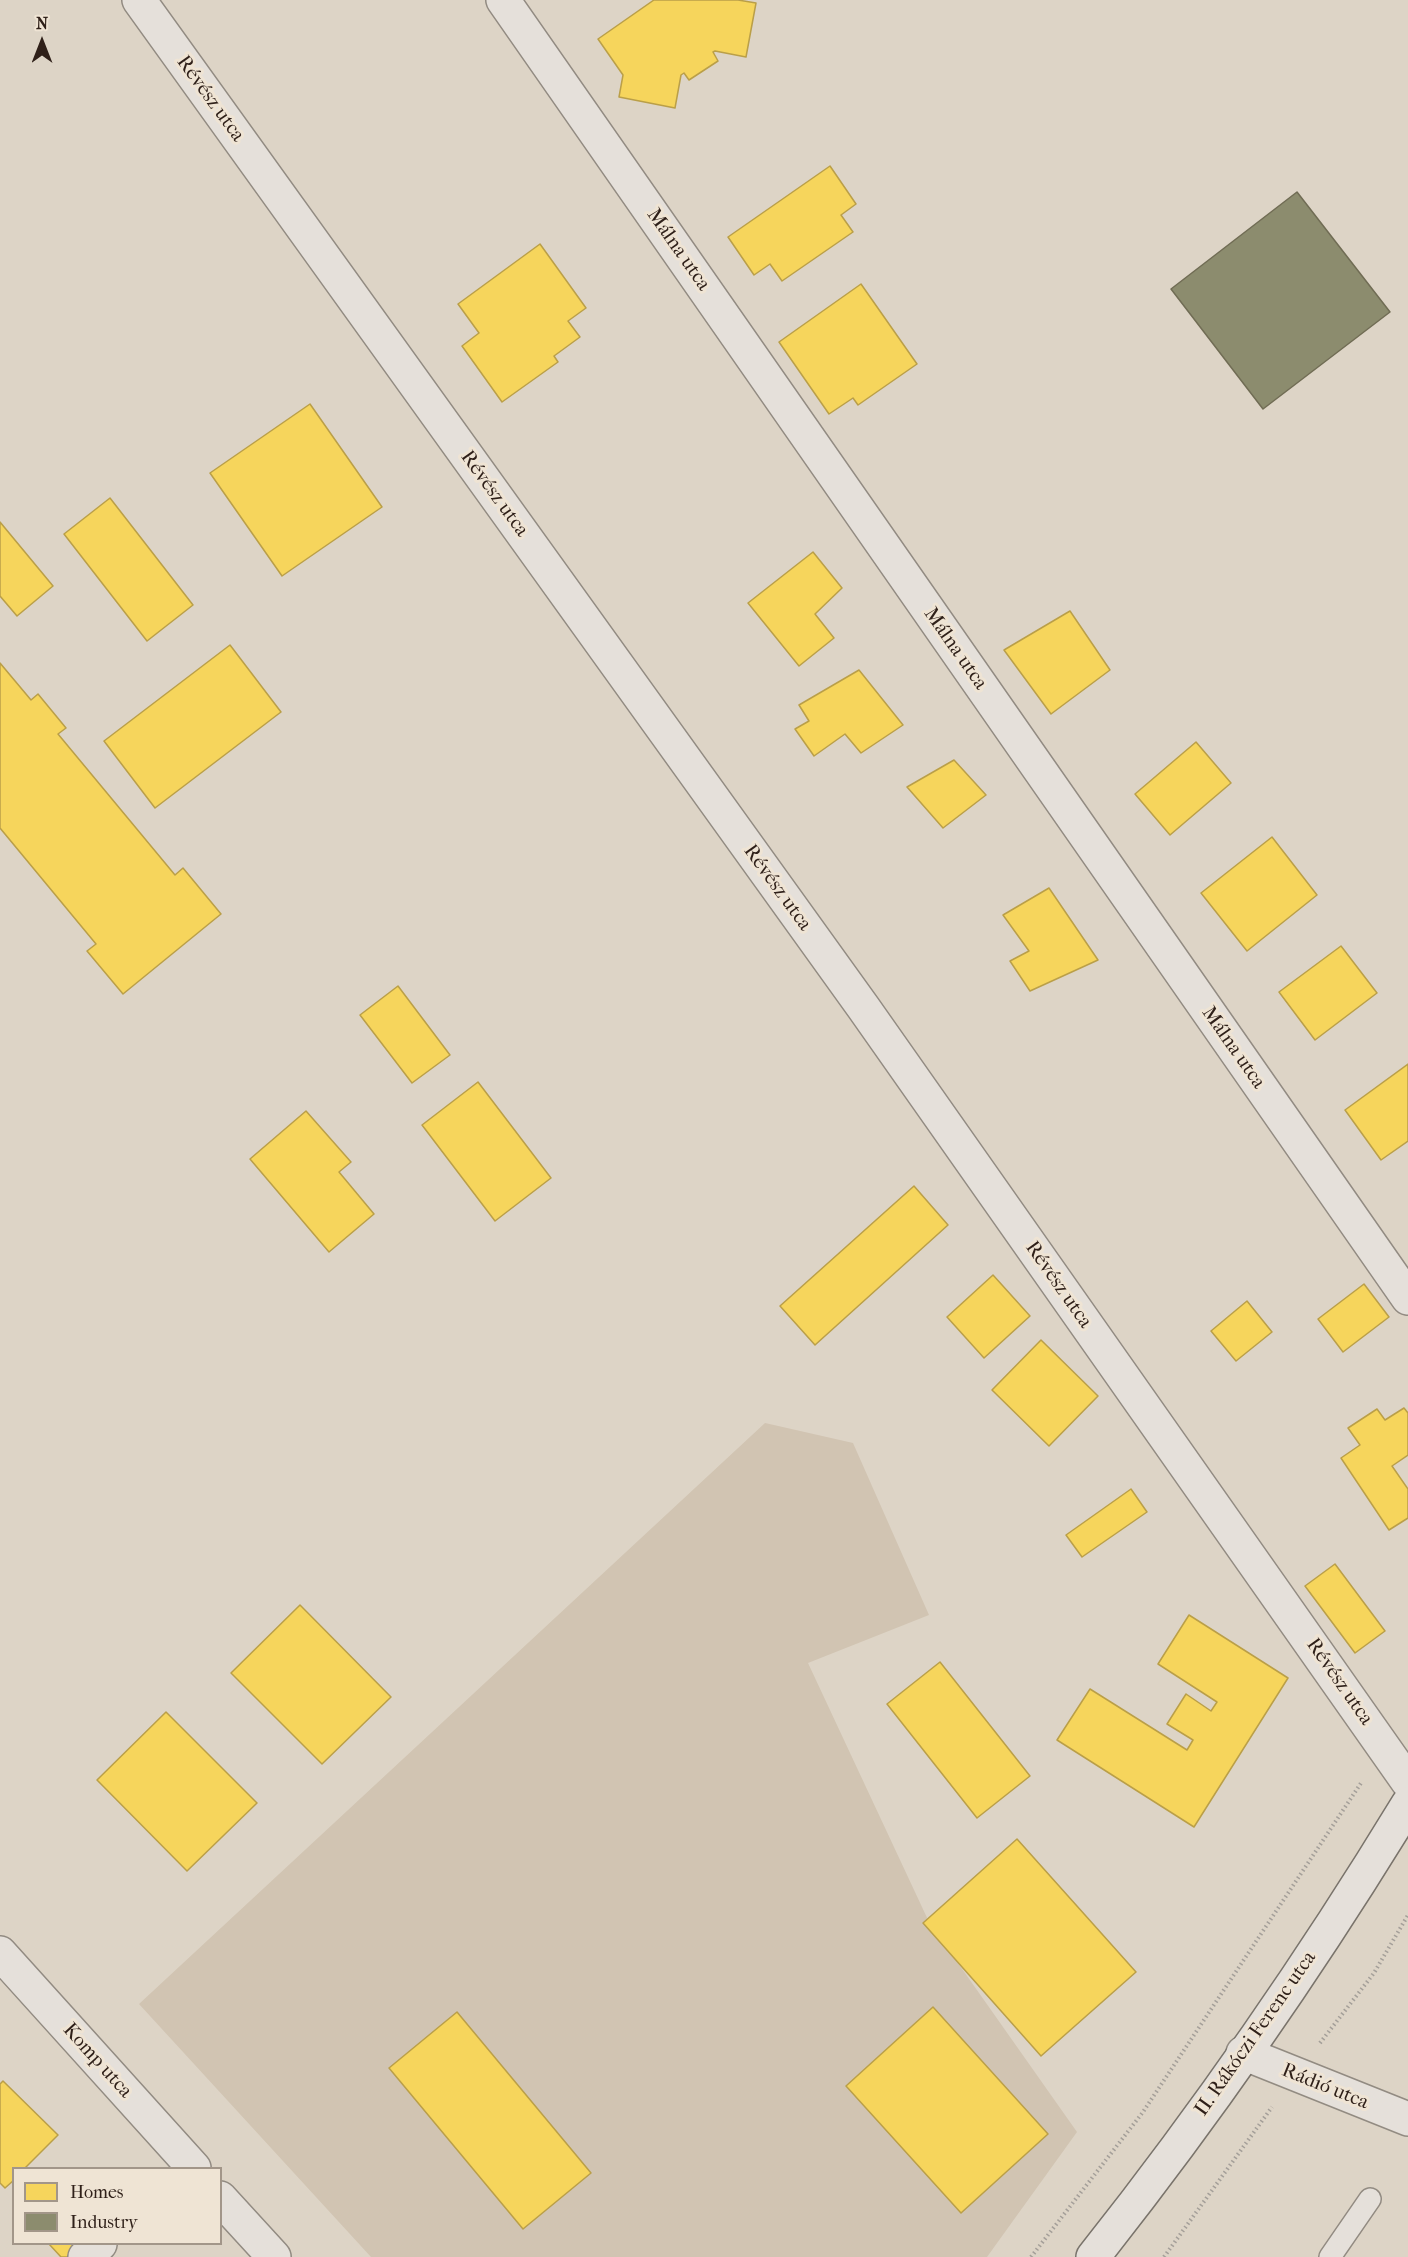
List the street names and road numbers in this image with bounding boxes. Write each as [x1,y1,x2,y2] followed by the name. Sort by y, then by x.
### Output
[171,51,249,147] street label: Révész utca
[641,204,715,296] street label: Málna utca
[455,446,533,542] street label: Révész utca
[918,603,992,695] street label: Málna utca
[738,840,816,936] street label: Révész utca
[1196,1002,1270,1094] street label: Málna utca
[1019,1237,1097,1333] street label: Révész utca
[1300,1634,1378,1730] street label: Révész utca
[1190,1947,1322,2121] street label: II. Rákóczi Ferenc utca
[57,2019,137,2103] street label: Komp utca
[1278,2059,1372,2115] street label: Rádió utca

